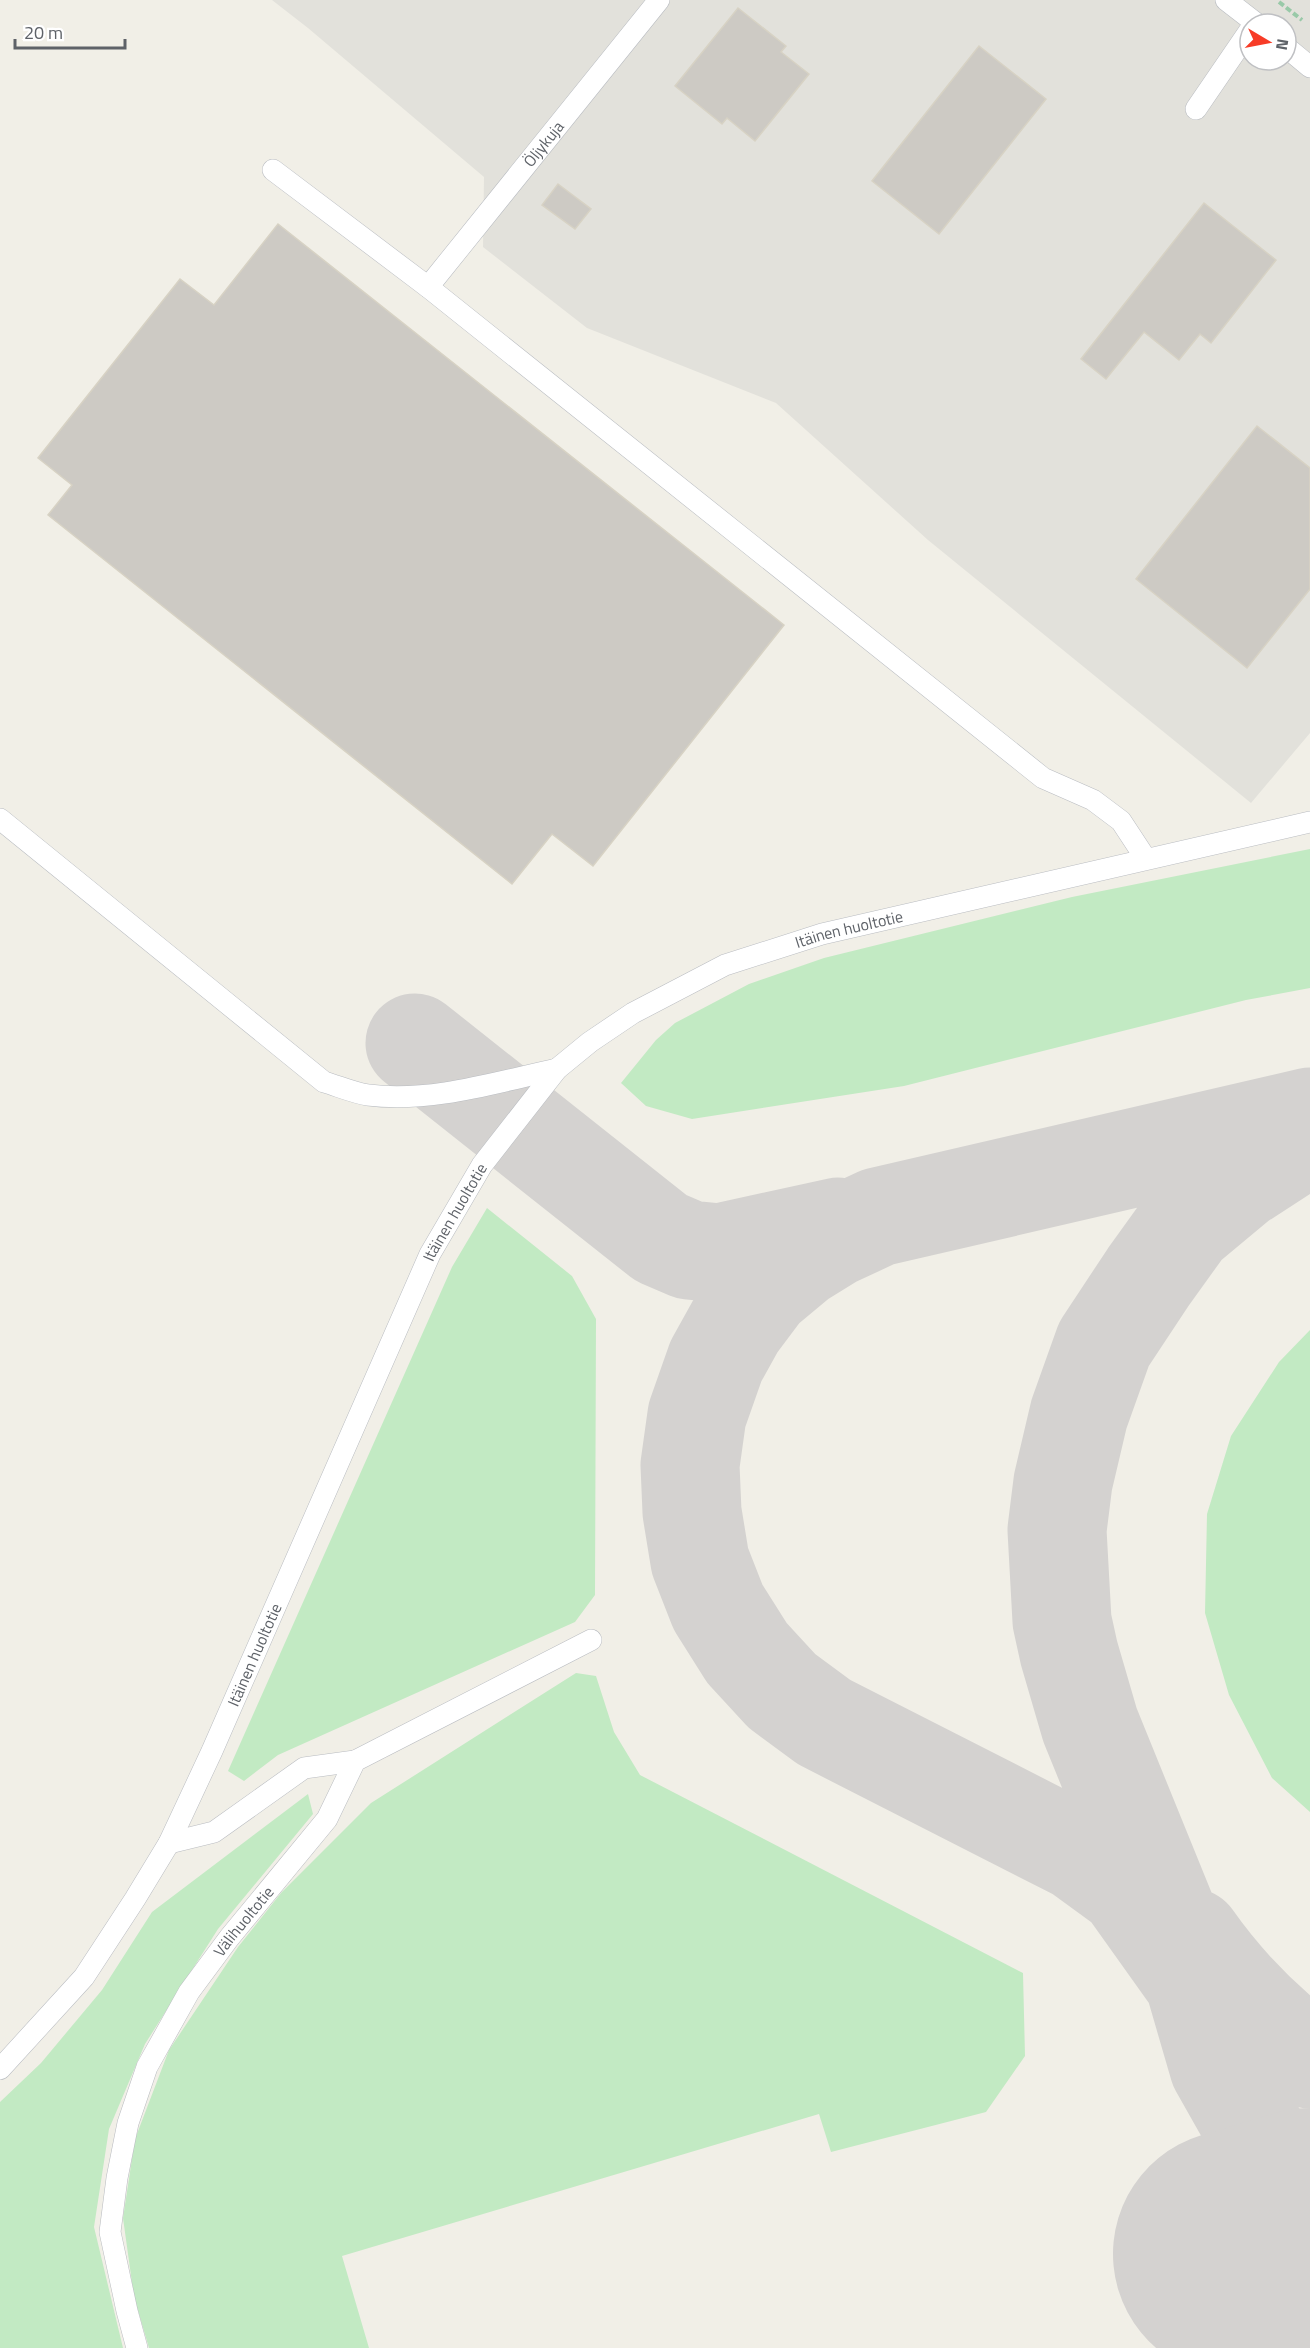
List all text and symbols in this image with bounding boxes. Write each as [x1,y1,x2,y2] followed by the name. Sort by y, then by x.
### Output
[15,12,124,50] scale bar
[1238,12,1298,72] north arrow
[24,19,63,46] text: 20 m
[1270,37,1296,52] text: N
[517,115,569,172] street label: Öljykuja
[792,904,905,954] street label: Itäinen huoltotie
[416,1158,493,1265] street label: Itäinen huoltotie
[221,1599,287,1710] street label: Itäinen huoltotie
[207,1881,279,1961] street label: Välihuoltotie

